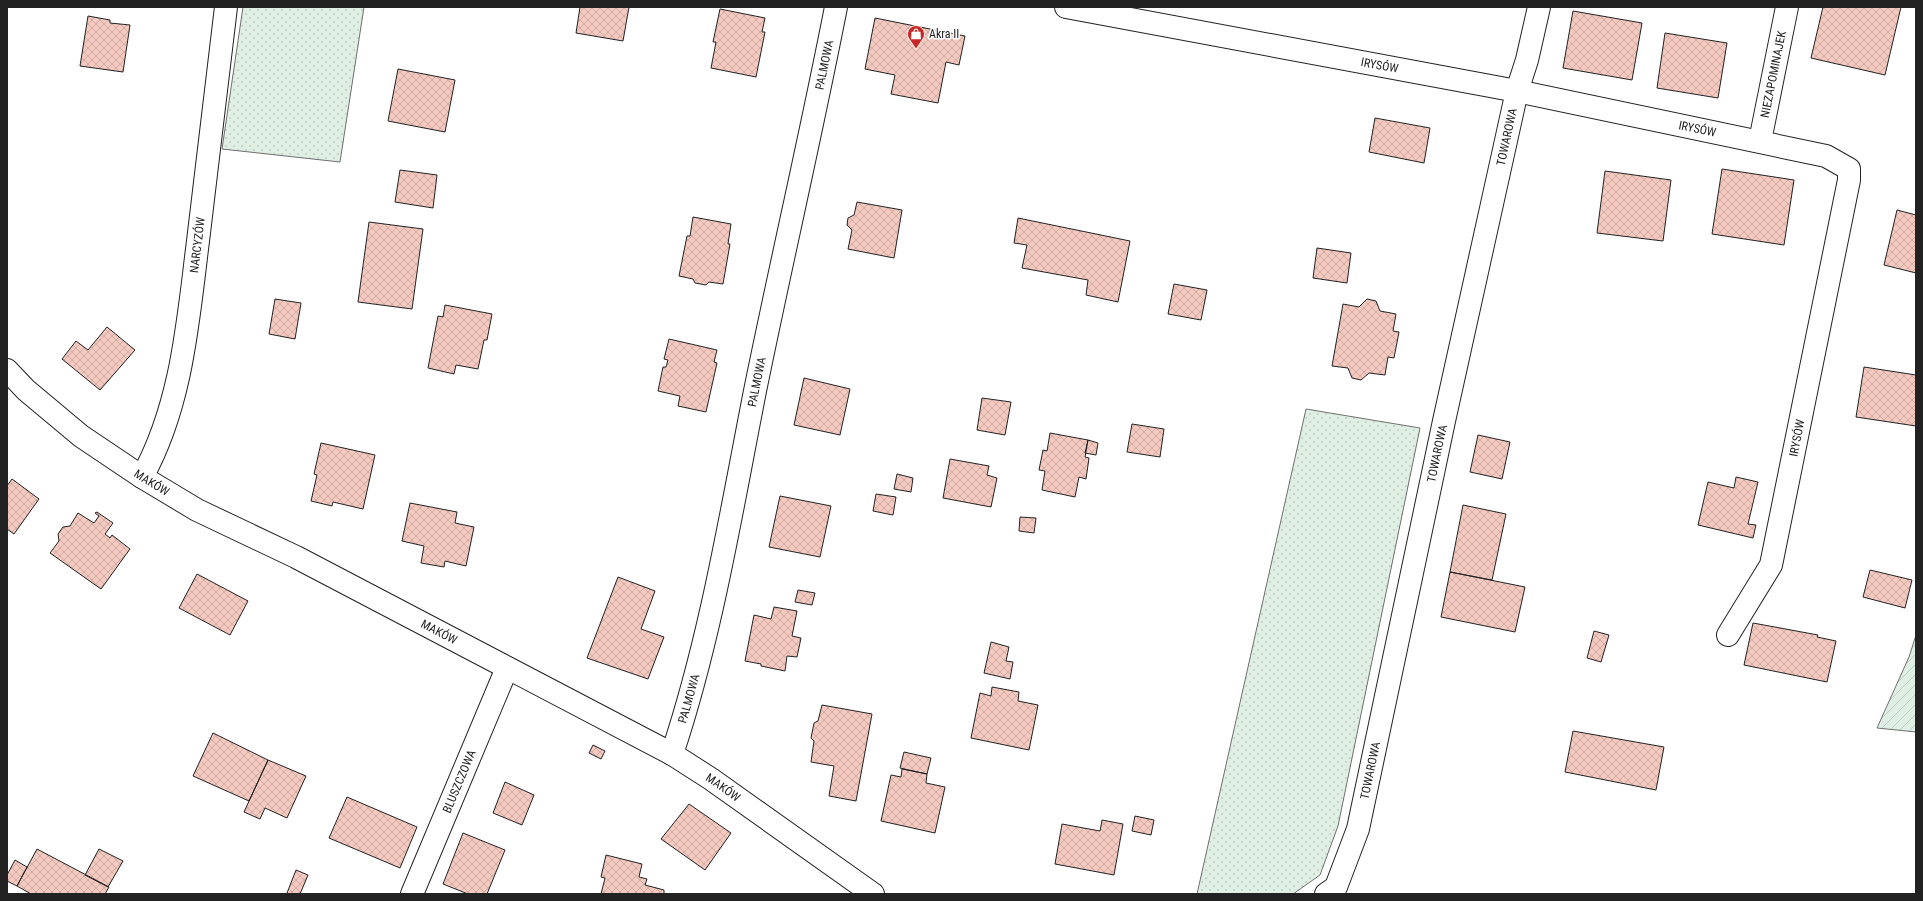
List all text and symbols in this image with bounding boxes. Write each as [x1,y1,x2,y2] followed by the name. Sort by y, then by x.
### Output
[906,24,926,49] shop icon: Akra II
[929,27,959,41] place label: Akra II
[1758,29,1789,119] street label: NIEZAPOMINAJEK
[812,39,836,91] street label: PALMOWA
[1360,55,1400,76] street label: IRYSÓW
[1494,107,1520,167] street label: TOWAROWA
[1677,118,1717,140] street label: IRYSÓW
[187,216,208,274] street label: NARCYZÓW
[745,356,769,408] street label: PALMOWA
[1786,418,1807,458] street label: IRYSÓW
[1424,423,1450,484] street label: TOWAROWA
[131,467,172,499] street label: MAKÓW
[419,617,459,647] street label: MAKÓW
[675,672,702,725] street label: PALMOWA
[1357,740,1383,801] street label: TOWAROWA
[440,748,479,815] street label: BLUSZCZOWA
[703,771,743,804] street label: MAKÓW

